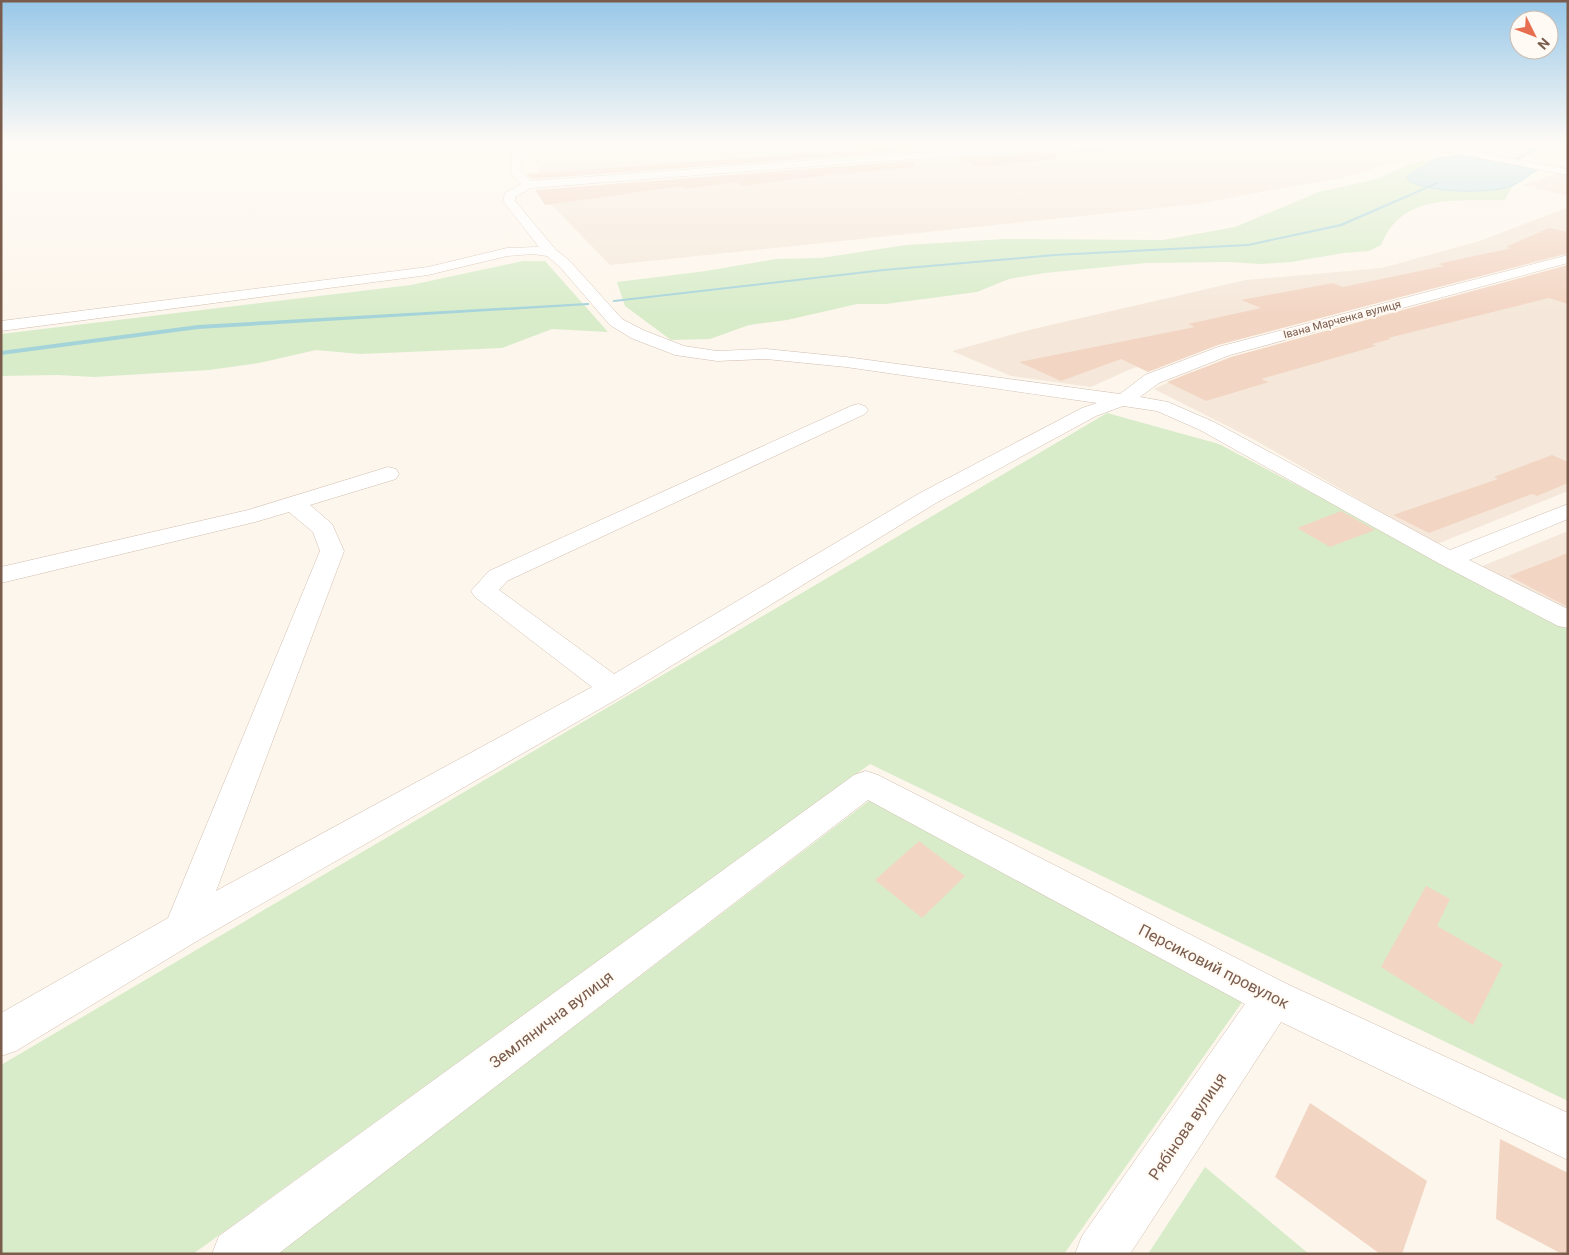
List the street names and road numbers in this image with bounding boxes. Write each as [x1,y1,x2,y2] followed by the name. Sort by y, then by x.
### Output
[1282,297,1402,341] street label: Івана Марченка вулиця
[1135,920,1293,1013] street label: Персиковий провулок
[486,967,617,1072] street label: Землянична вулиця
[1145,1069,1230,1183] street label: Рябінова вулиця

